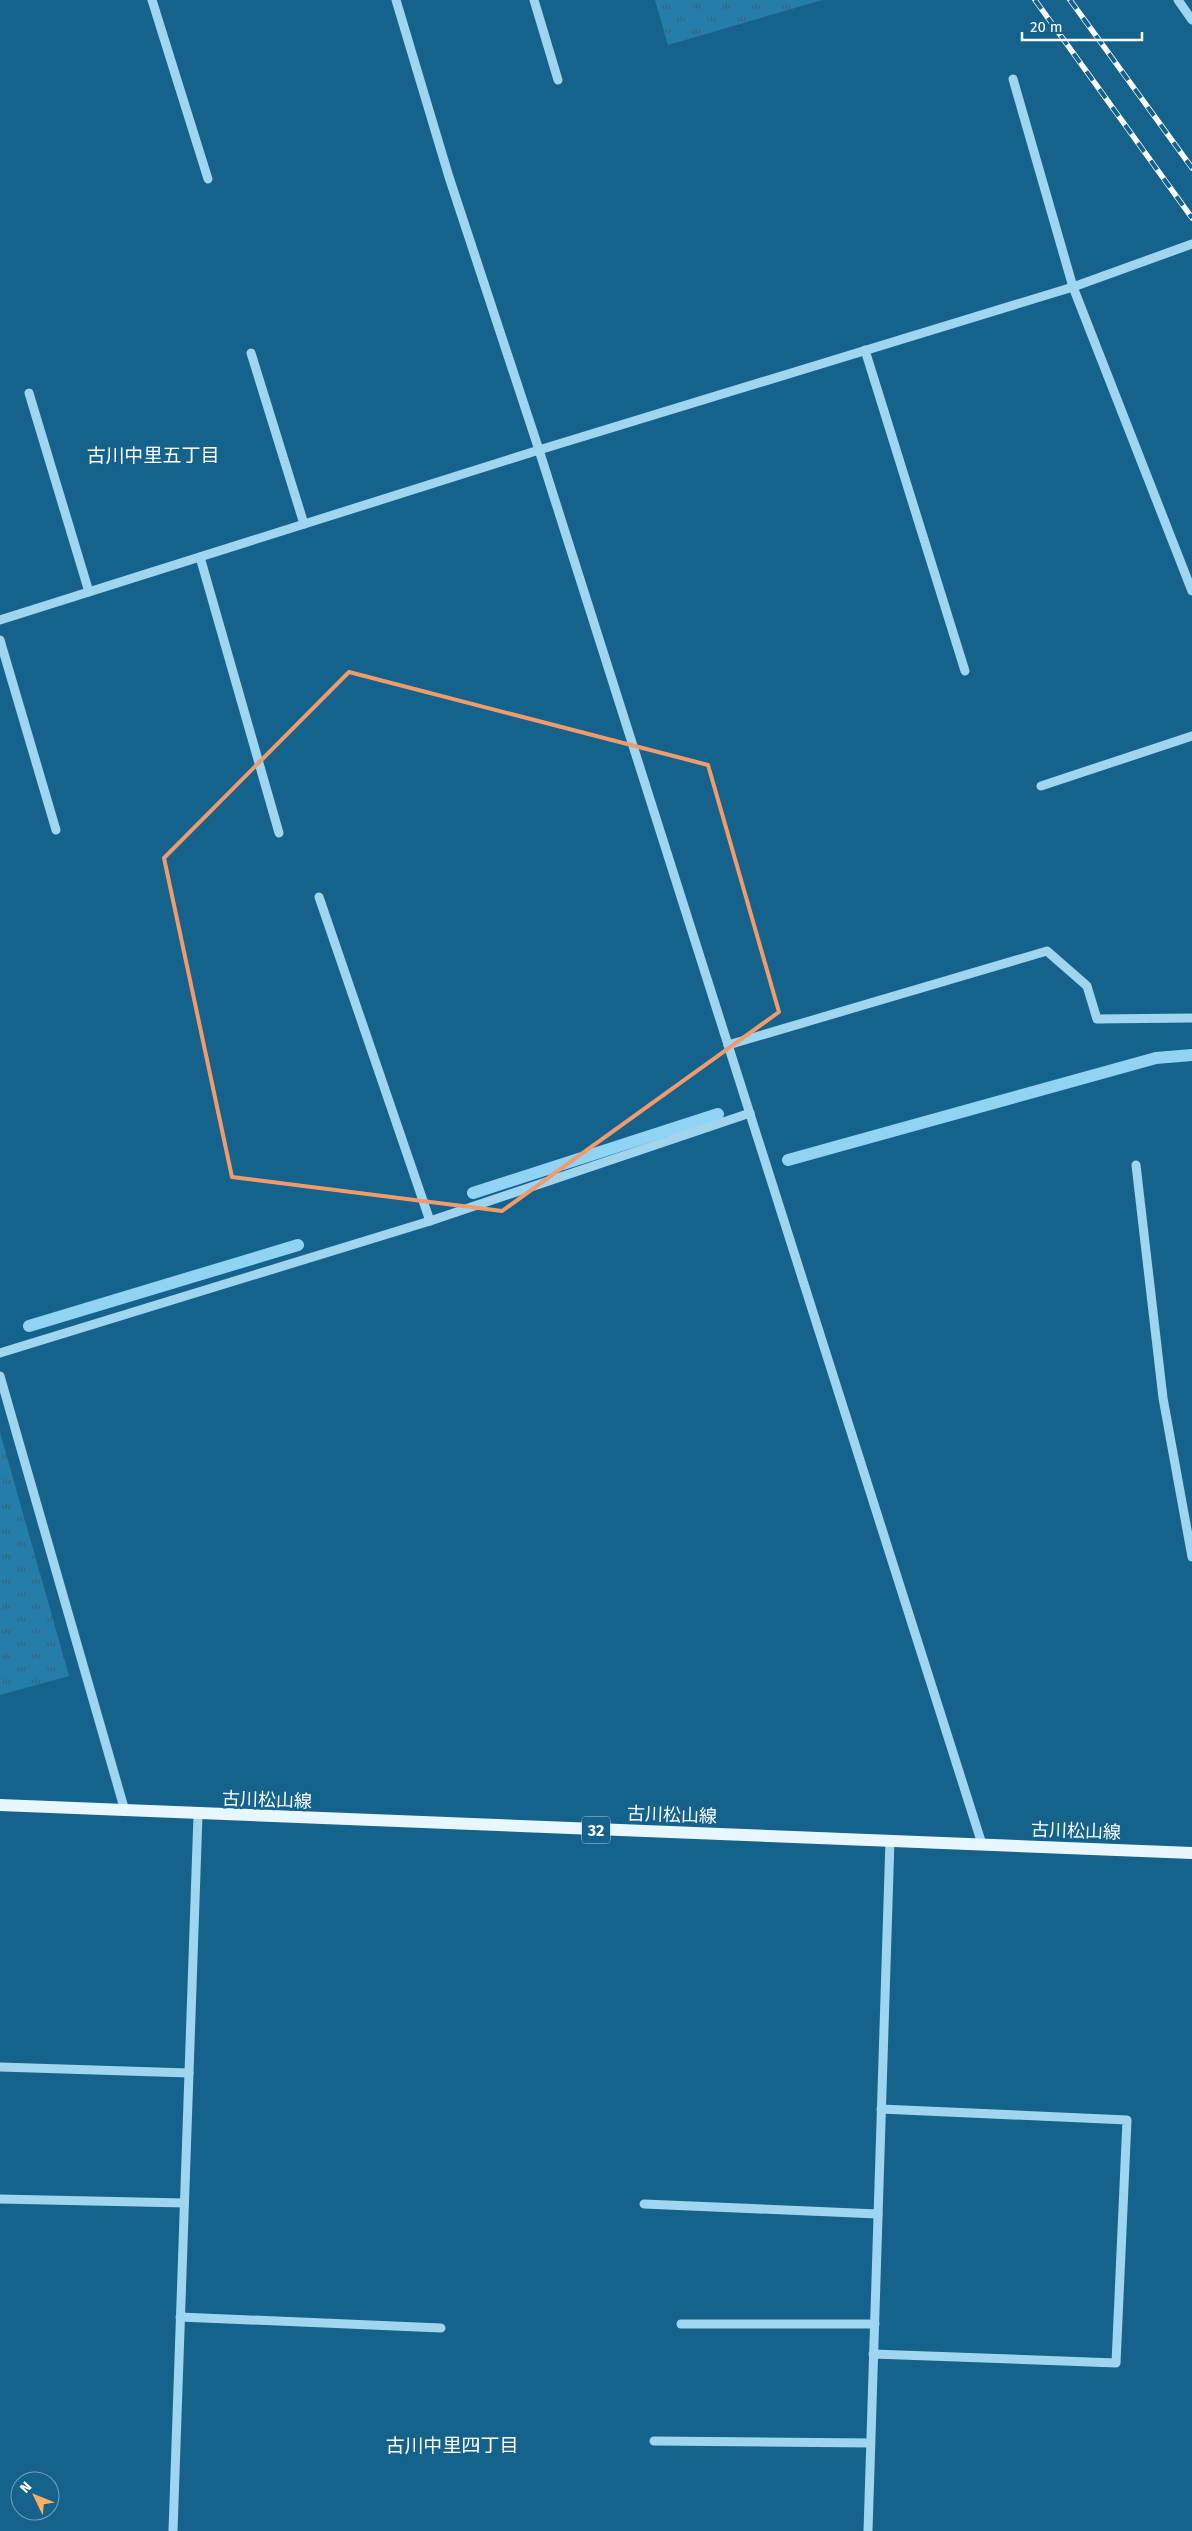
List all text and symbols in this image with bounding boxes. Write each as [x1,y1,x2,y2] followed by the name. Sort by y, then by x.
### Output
[1022,10,1142,42] scale bar
[1030,18,1063,36] text: 20 m
[86,444,220,467] district label: 古川中里五丁目
[222,1787,312,1813] street label: 古川松山線
[627,1802,717,1828] street label: 古川松山線
[582,1816,610,1844] road number: 32
[1031,1818,1121,1844] street label: 古川松山線
[385,2434,519,2457] district label: 古川中里四丁目
[10,2471,60,2521] north arrow
[16,2478,35,2497] text: N

